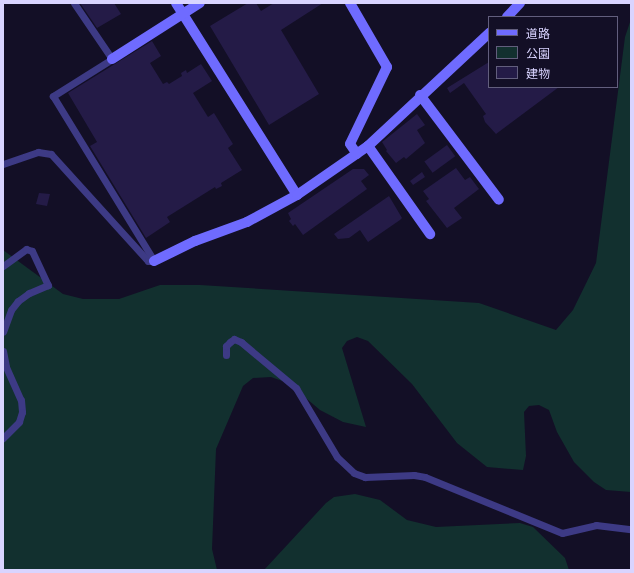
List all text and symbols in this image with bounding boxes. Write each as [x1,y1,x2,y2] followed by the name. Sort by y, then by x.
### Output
[488,16,618,88] legend
[526,26,550,41] text: 道路
[526,46,550,61] text: 公園
[526,66,550,81] text: 建物

